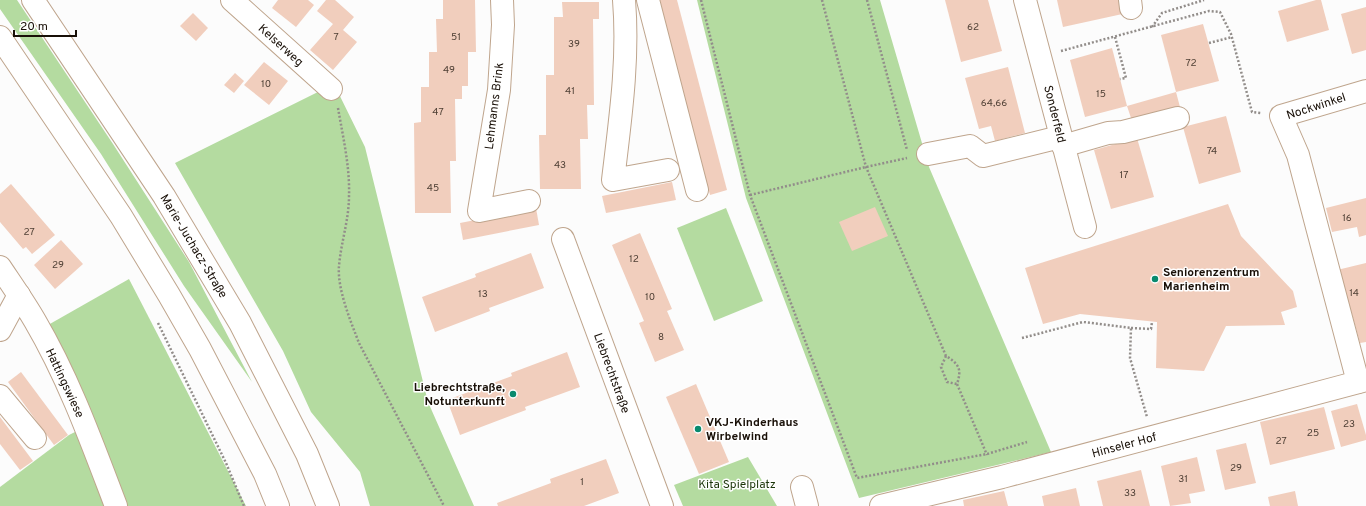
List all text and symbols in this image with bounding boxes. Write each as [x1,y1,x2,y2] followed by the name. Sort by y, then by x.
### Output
[14,12,76,38] scale bar
[20,19,48,35] text: 20 m
[254,21,306,70] street label: Kelserweg
[967,21,979,34] house number: 62
[333,31,339,44] house number: 7
[451,31,461,44] house number: 51
[568,38,580,51] house number: 39
[1185,57,1197,70] house number: 72
[482,62,508,151] street label: Lehmanns Brink
[443,64,455,77] house number: 49
[261,78,271,91] house number: 10
[1039,84,1069,145] street label: Sonderfeld
[565,85,575,98] house number: 41
[1096,88,1106,101] house number: 15
[1285,90,1348,124] street label: Nockwinkel
[981,97,1007,110] house number: 64,66
[432,106,444,119] house number: 47
[1207,145,1217,158] house number: 74
[554,159,566,172] house number: 43
[1120,169,1128,182] house number: 17
[427,182,439,195] house number: 45
[156,192,231,301] street label: Marie-Juchacz-Straße
[1342,212,1352,225] house number: 16
[23,226,35,239] house number: 27
[629,253,639,266] house number: 12
[52,259,64,272] house number: 29
[1163,265,1260,295] place label: Seniorenzentrum Marienheim
[1150,274,1160,284] marker: Seniorenzentrum Marienheim
[1349,287,1359,300] house number: 14
[478,288,488,301] house number: 13
[645,291,655,304] house number: 10
[589,331,633,416] street label: Liebrechtstraße
[658,331,664,344] house number: 8
[41,346,87,421] street label: Hattingswiese
[414,380,505,410] place label: Liebrechtstraße, Notunterkunft
[508,389,518,399] marker: Liebrechtstraße, Notunterkunft
[706,415,798,445] place label: VKJ-Kinderhaus Wirbelwind
[1343,418,1355,431] house number: 23
[693,424,703,434] marker: VKJ-Kinderhaus Wirbelwind
[1307,427,1319,440] house number: 25
[1090,430,1158,462] street label: Hinseler Hof
[1275,435,1287,448] house number: 27
[1230,462,1242,475] house number: 29
[1178,473,1188,486] house number: 31
[580,476,584,489] house number: 1
[698,477,776,493] park label: Kita Spielplatz
[1124,487,1136,500] house number: 33

